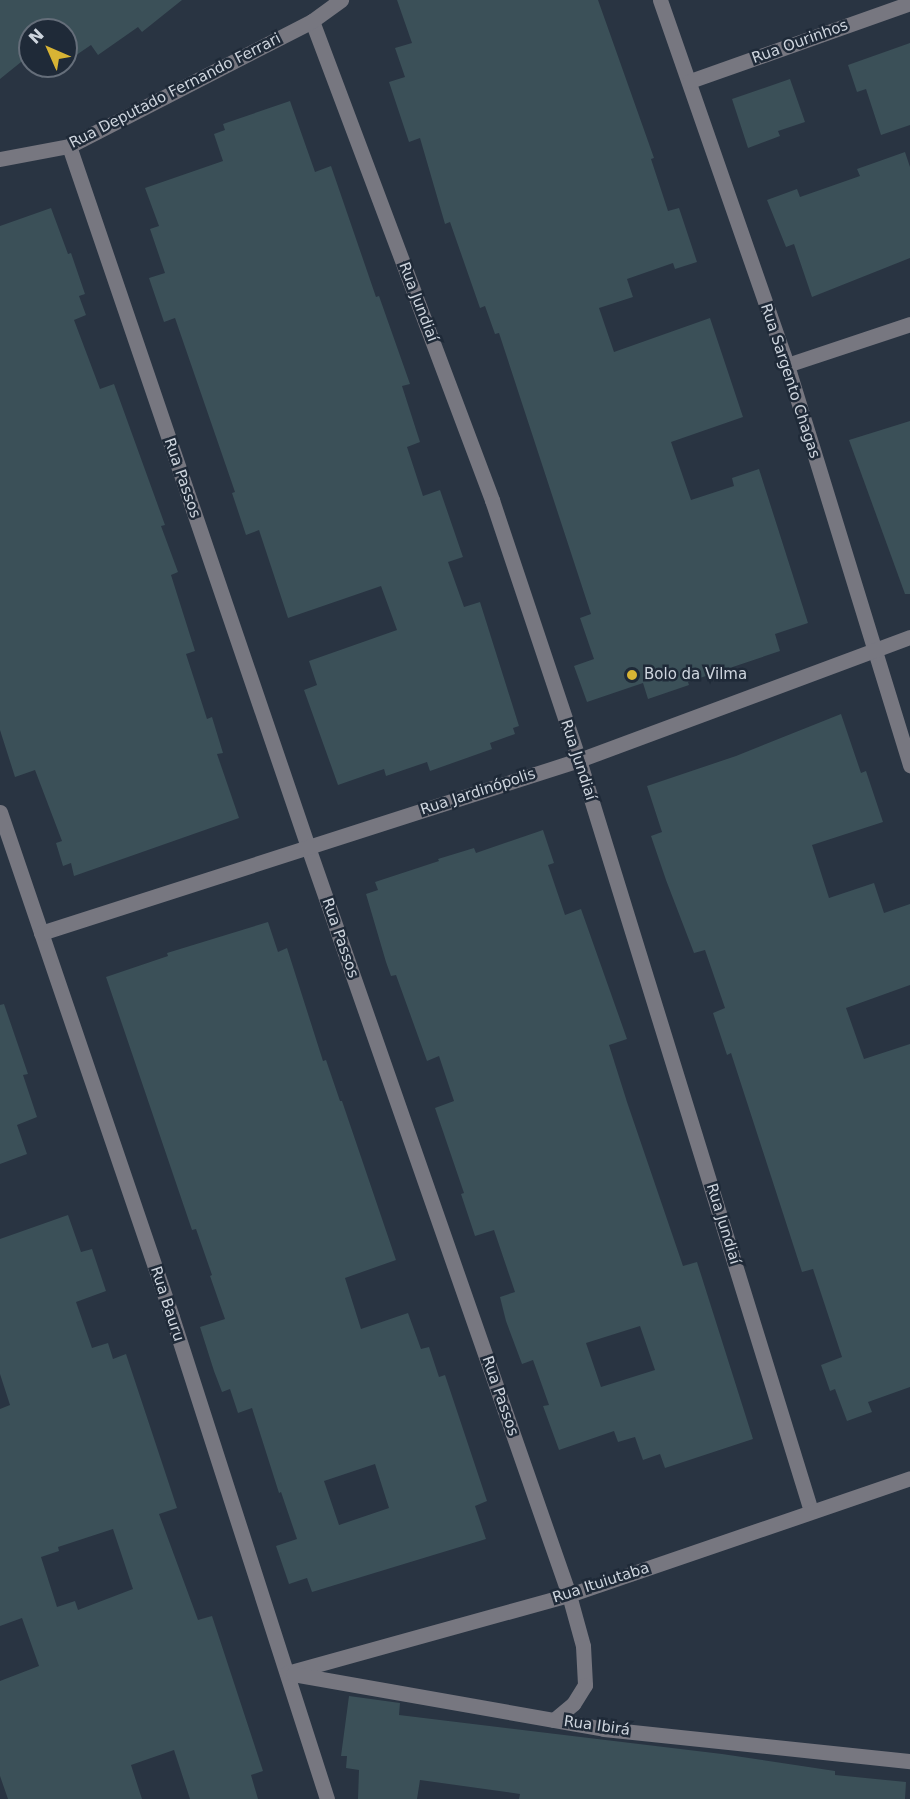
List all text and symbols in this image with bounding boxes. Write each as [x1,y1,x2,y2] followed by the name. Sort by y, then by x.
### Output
[750,16,850,68] street label: Rua Ourinhos
[18,18,78,78] north arrow
[25,25,48,48] text: N
[66,30,284,152] street label: Rua Deputado Fernando Ferrari
[395,260,441,344] street label: Rua Jundiaí
[756,301,824,461] street label: Rua Sargento Chagas
[160,436,204,520] street label: Rua Passos
[644,666,747,684] place label: Bolo da Vilma
[625,668,639,682] marker: Bolo da Vilma
[557,717,599,803] street label: Rua Jundiaí
[418,765,538,819] street label: Rua Jardinópolis
[318,896,362,980] street label: Rua Passos
[702,1181,744,1267] street label: Rua Jundiaí
[146,1264,188,1344] street label: Rua Bauru
[478,1354,522,1438] street label: Rua Passos
[550,1559,652,1607] street label: Rua Ituiutaba
[563,1712,631,1740] street label: Rua Ibirá

